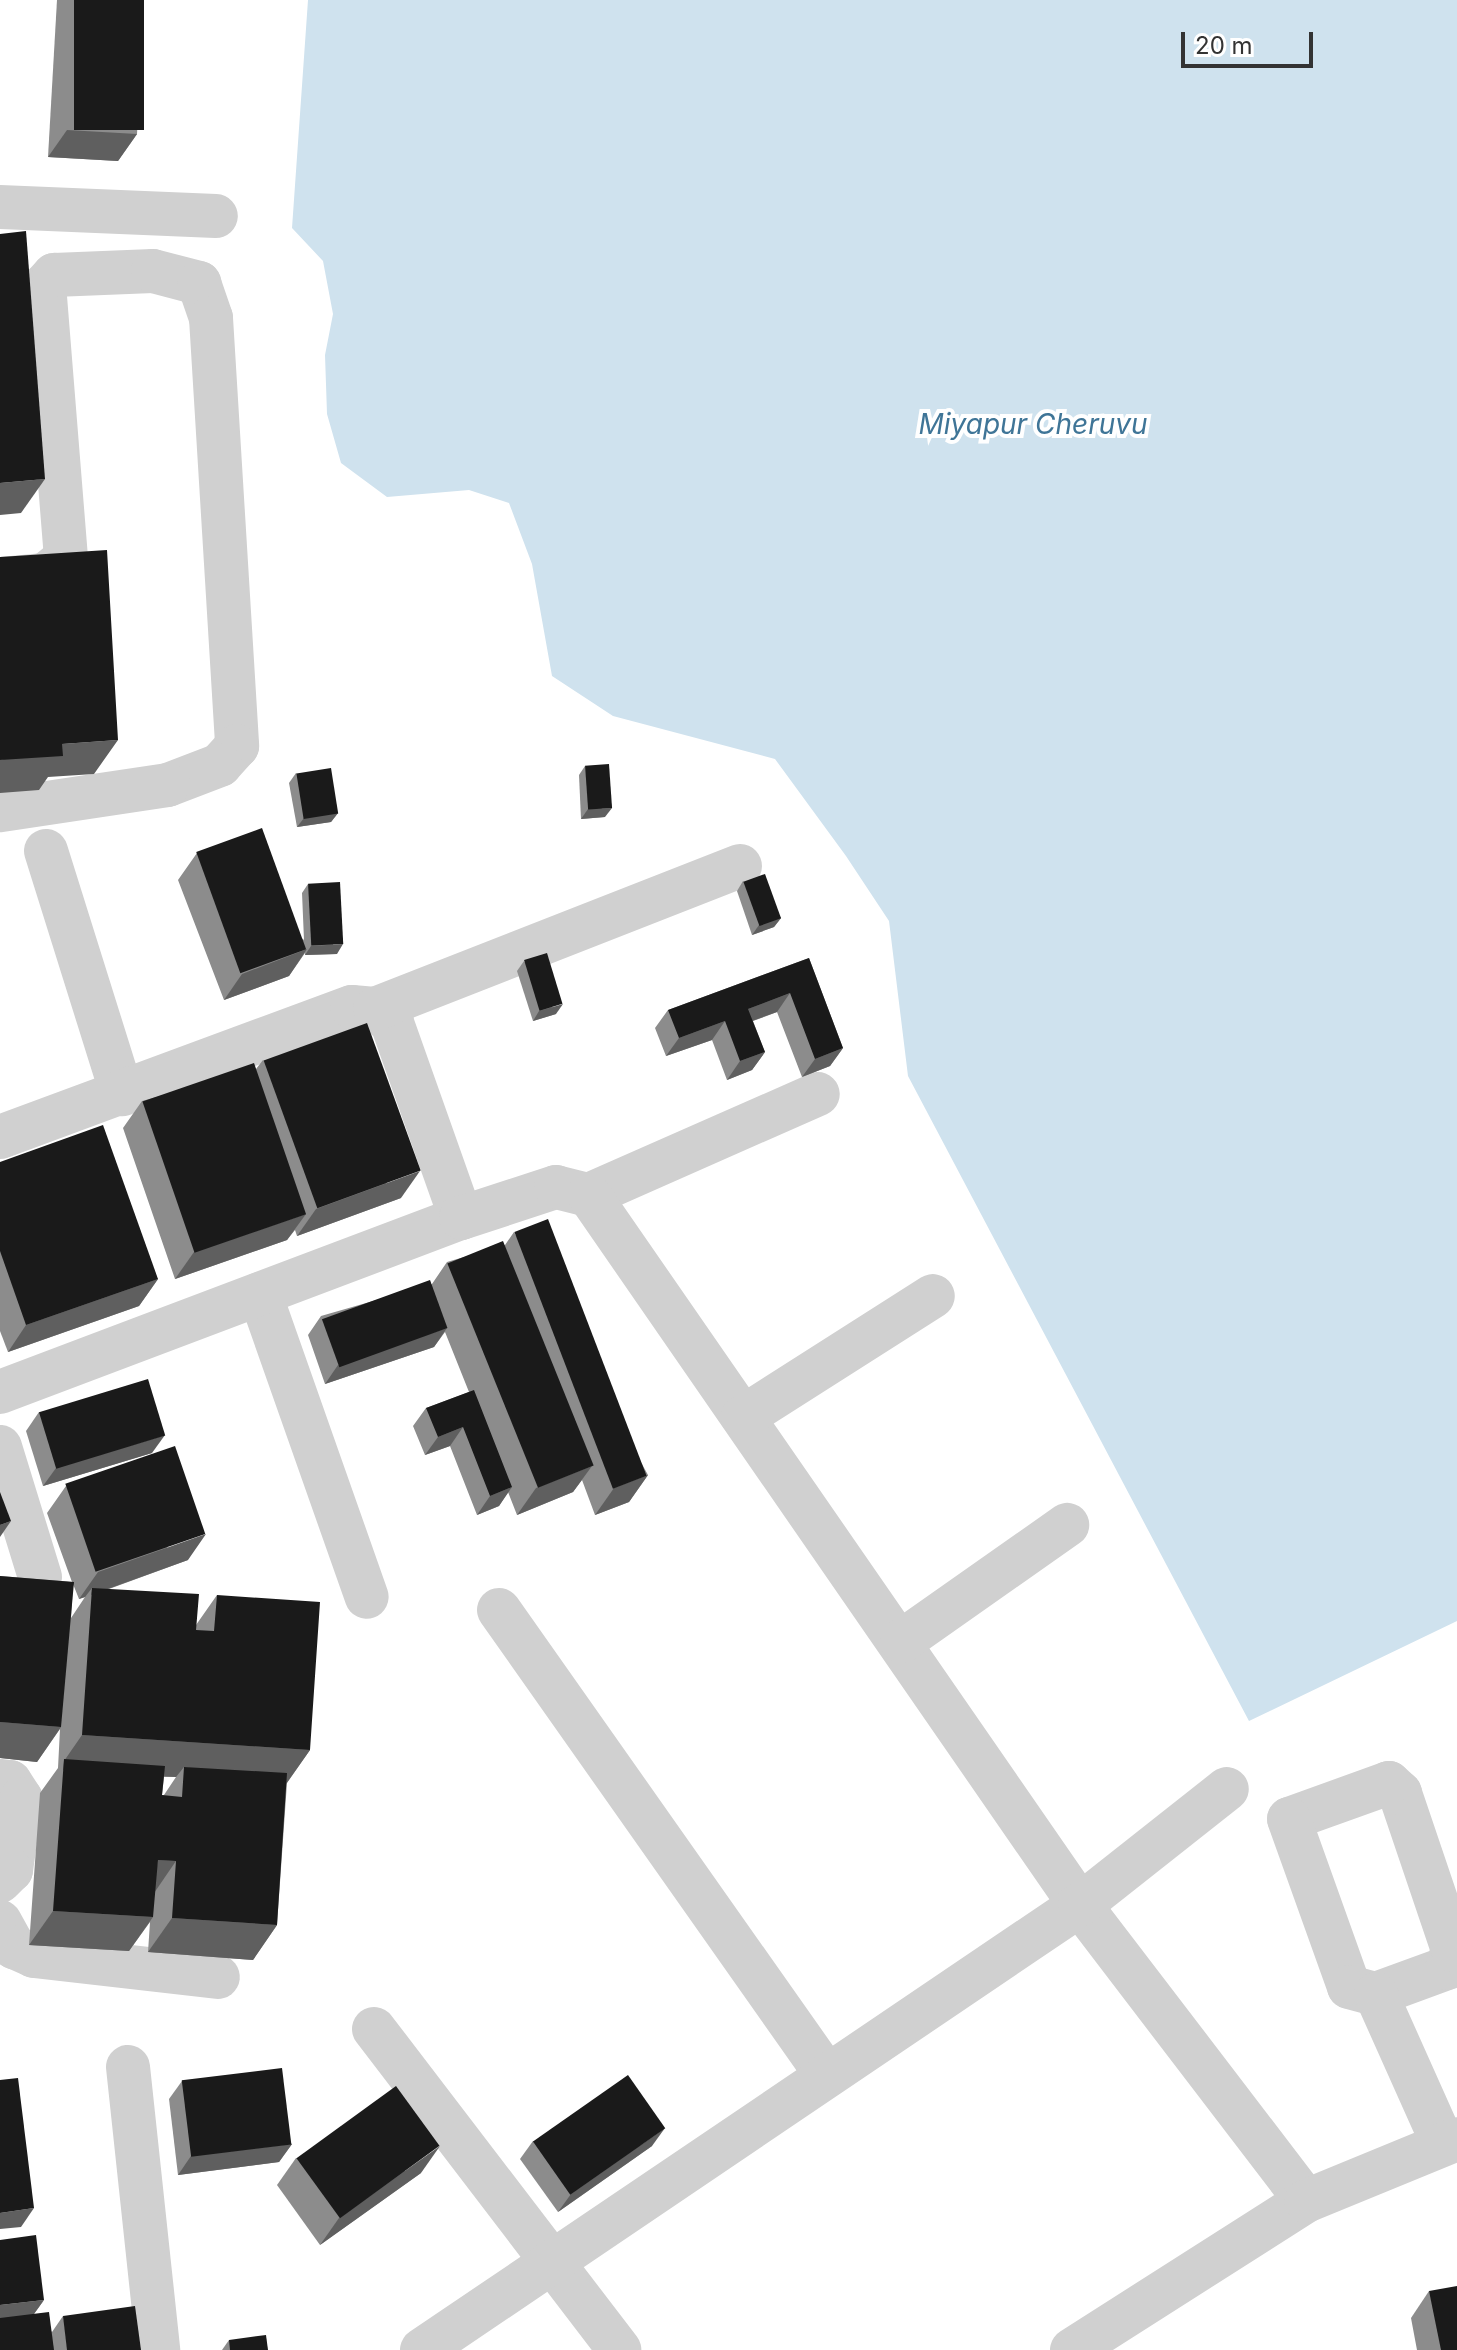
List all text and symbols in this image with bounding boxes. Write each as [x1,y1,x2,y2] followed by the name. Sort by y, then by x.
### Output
[1185,16,1317,66] scale bar
[1195,31,1253,60] text: 20 m
[918,407,1148,441] water label: Miyapur Cheruvu

